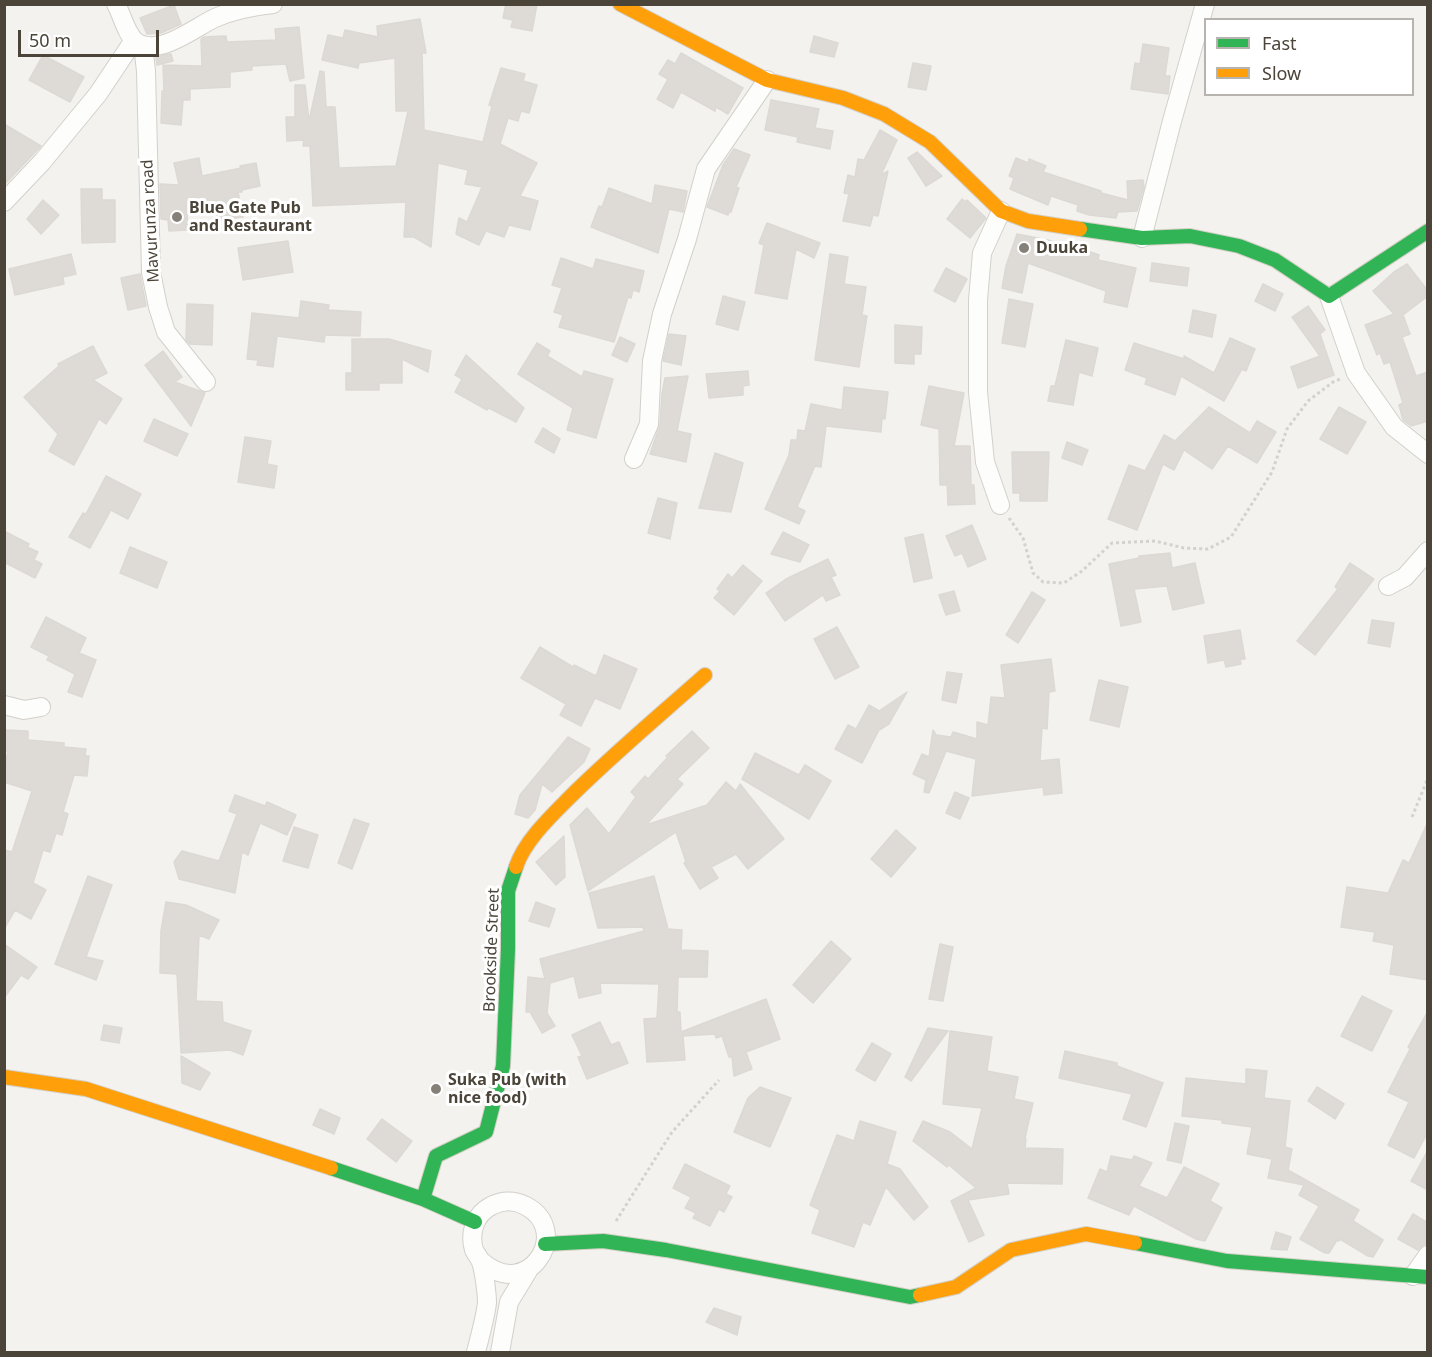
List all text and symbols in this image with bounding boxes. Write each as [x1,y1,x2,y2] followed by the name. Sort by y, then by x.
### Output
[21,18,162,56] scale bar
[1204,18,1414,96] legend
[29,28,71,52] text: 50 m
[1262,31,1297,55] text: Fast
[1262,61,1301,85] text: Slow
[138,159,164,283] street label: Mavurunza road
[189,198,312,236] place label: Blue Gate Pub and Restaurant
[170,210,184,224] marker: Blue Gate Pub and Restaurant
[1036,238,1088,258] place label: Duuka
[1017,241,1031,255] marker: Duuka
[480,888,504,1012] street label: Brookside Street
[448,1070,567,1108] place label: Suka Pub (with nice food)
[429,1082,443,1096] marker: Suka Pub (with nice food)

